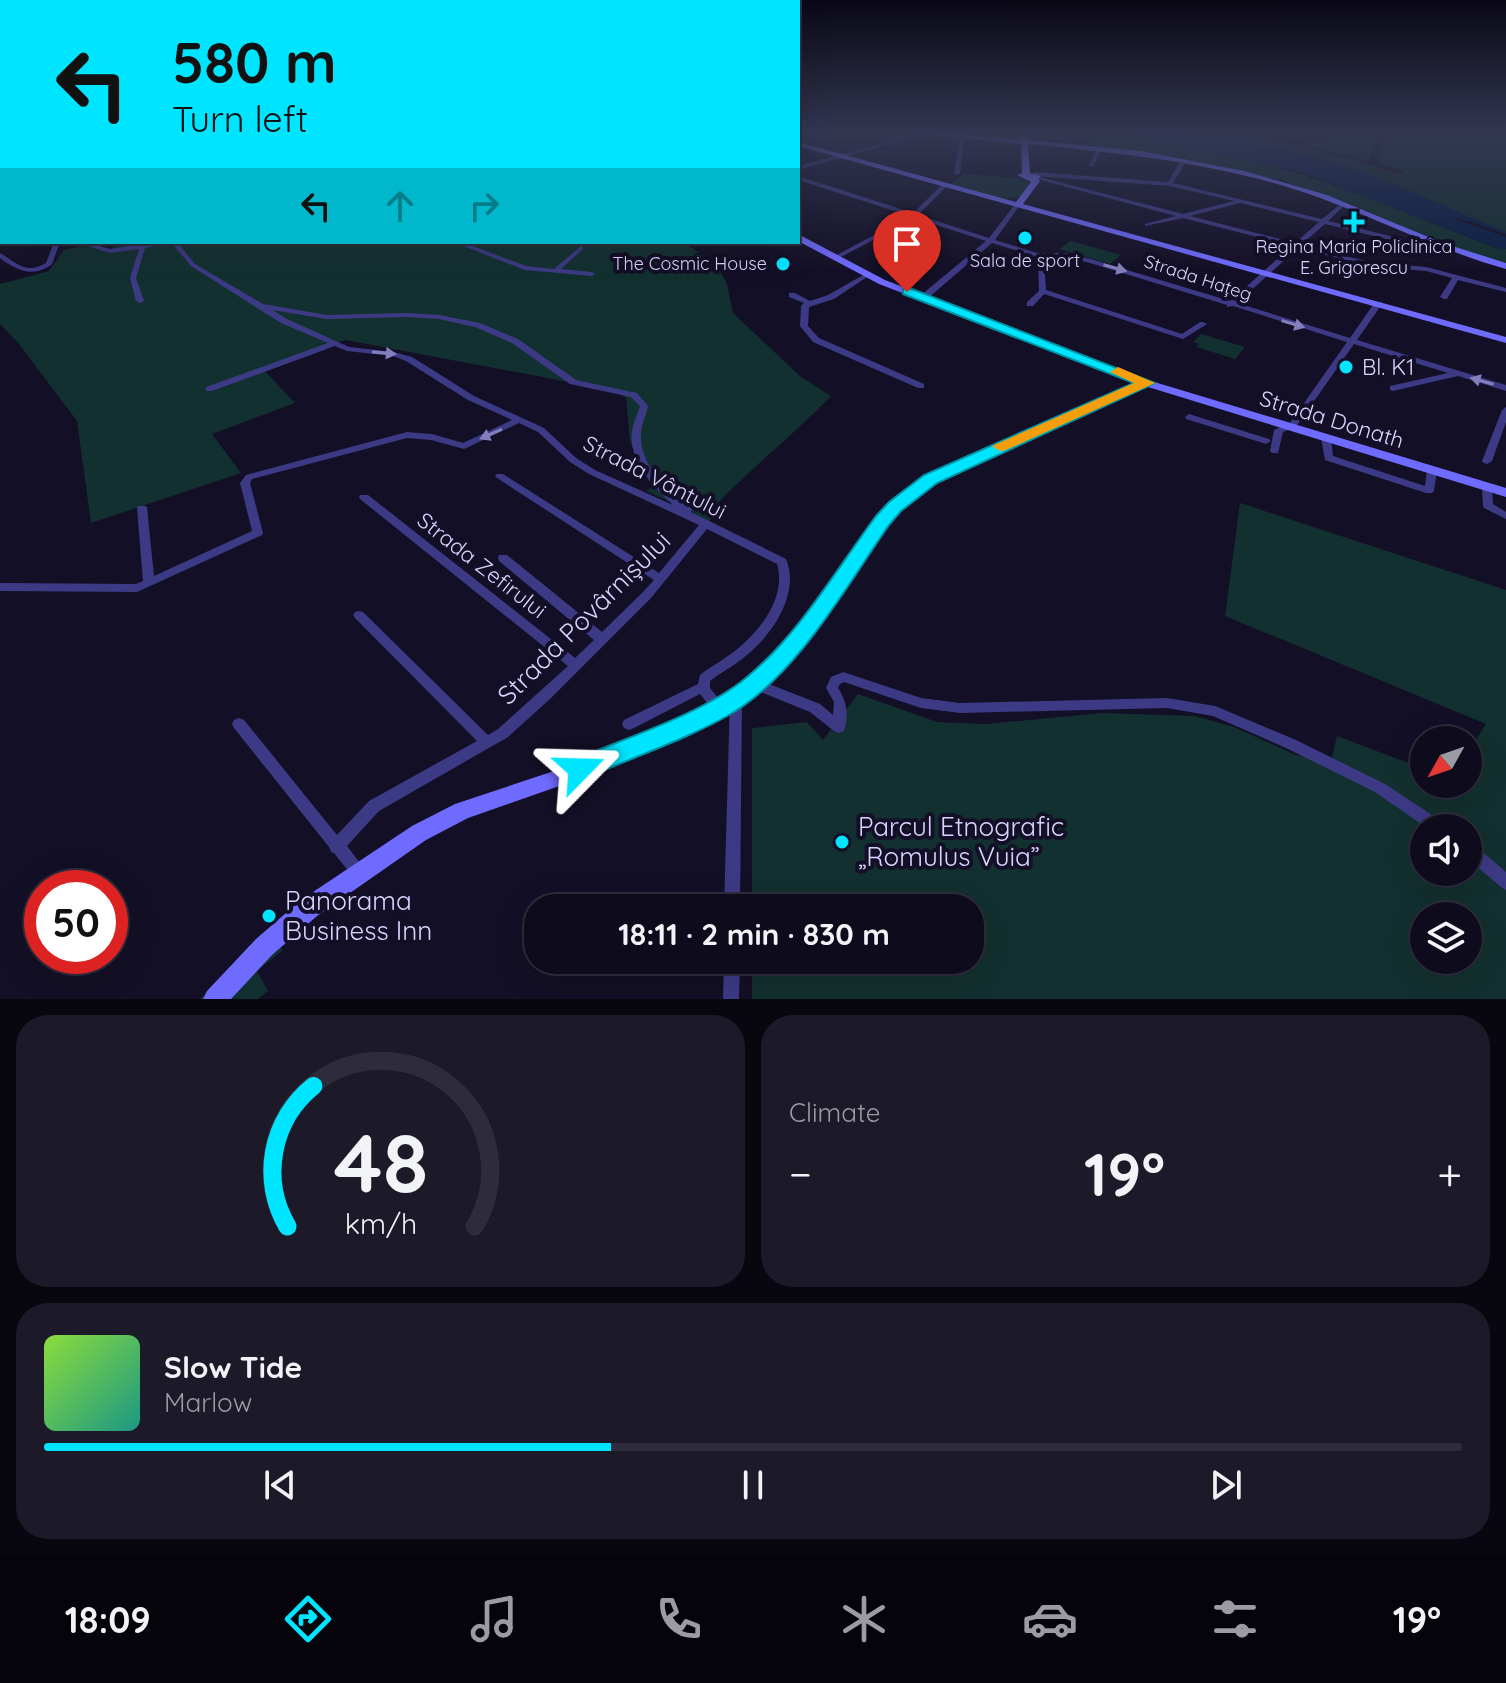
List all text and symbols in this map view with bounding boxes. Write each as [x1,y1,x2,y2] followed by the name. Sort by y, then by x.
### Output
[172,27,337,97] text: 580 m
[40,32,144,136] icon: left
[172,96,308,141] text: Turn left
[294,184,338,228] icon: left
[378,184,422,228] icon: ahead
[462,184,506,228] icon: right
[873,210,941,292] pin
[1343,211,1365,233] marker: Regina Maria Policlinica E. Grigorescu
[885,222,929,266] icon: arrive
[1016,229,1034,247] marker: Sala de sport
[1256,235,1452,279] place label: Regina Maria Policlinica E. Grigorescu
[970,249,1080,272] place label: Sala de sport
[1141,249,1255,306] street label: Strada Hațeg
[613,252,767,275] place label: The Cosmic House
[774,255,792,273] marker: The Cosmic House
[1104,262,1128,275] one-way arrow
[1282,319,1306,331] one-way arrow
[372,347,397,360] one-way arrow
[1362,353,1414,381] place label: Bl. K1
[1337,358,1355,376] marker: Bl. K1
[1469,374,1493,387] one-way arrow
[1257,384,1407,454] street label: Strada Donath
[479,427,503,441] one-way arrow
[579,429,731,525] street label: Strada Vântului
[412,506,552,624] street label: Strada Zefirului
[490,524,677,711] street label: Strada Povârnișului
[1410,726,1482,798] north arrow
[1410,726,1482,974] map controls
[538,727,622,811] position arrow
[858,810,1064,873] place label: Parcul Etnografic „Romulus Vuia”
[1410,814,1482,886] button: sound
[833,833,851,851] marker: Parcul Etnografic „Romulus Vuia”
[24,870,128,974] speed limit sign: 50
[285,884,432,947] place label: Panorama Business Inn
[1410,902,1482,974] button: layers
[260,907,278,925] marker: Panorama Business Inn
[618,915,890,953] text: 18:11 · 2 min · 830 m
[789,1096,880,1129] text: Climate
[333,1110,428,1214] text: 48
[1084,1136,1165,1211] text: 19°
[789,1146,812,1201] text: −
[1437,1146,1462,1201] text: +
[344,1205,417,1241] text: km/h
[164,1348,302,1386] text: Slow Tide
[164,1386,252,1419] text: Marlow
[258,1463,302,1507] icon: previous
[731,1463,775,1507] icon: pause
[1204,1463,1248,1507] icon: next
[280,1591,336,1647] icon: directions
[466,1591,522,1647] icon: music
[651,1591,707,1647] icon: phone
[836,1591,892,1647] icon: climate
[1022,1591,1078,1647] icon: car
[1207,1591,1263,1647] icon: filters
[65,1597,151,1642] text: 18:09
[1393,1597,1441,1642] text: 19°

